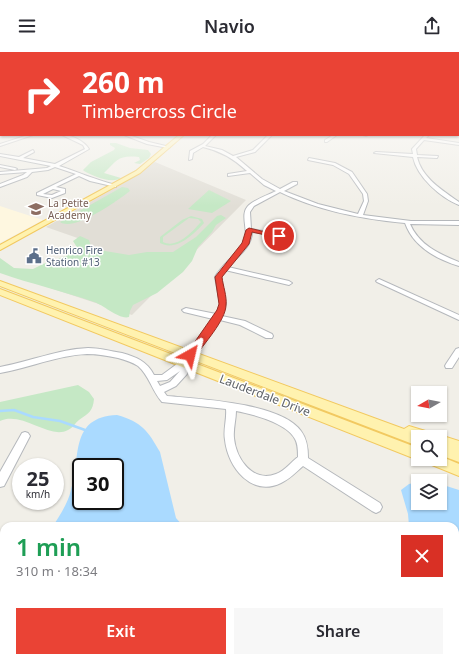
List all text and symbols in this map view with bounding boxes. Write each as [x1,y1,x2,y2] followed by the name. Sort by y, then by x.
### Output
[204,14,255,38] text: Navio
[16,15,38,37] icon: menu
[421,15,443,37] icon: share
[82,63,165,101] text: 260 m
[16,68,68,120] icon: right
[82,99,237,123] text: Timbercross Circle
[48,196,92,222] place label: La Petite Academy
[27,200,45,218] school or university icon: La Petite Academy
[262,219,296,253] pin
[268,225,290,247] icon: arrive
[46,243,103,269] place label: Henrico Fire Station #13
[25,247,43,265] public building icon: Henrico Fire Station #13
[169,334,211,376] position arrow
[217,370,313,420] street label: Lauderdale Drive
[411,386,447,422] north arrow
[411,386,447,510] map controls
[411,430,447,466] button: search
[72,458,124,510] speed limit sign: 30
[27,465,49,492] text: 25
[411,474,447,510] button: layers
[26,487,50,501] text: km/h
[16,530,81,563] text: 1 min
[401,535,443,577] button: close
[16,562,97,580] text: 310 m · 18:34
[16,608,226,654] button: Exit
[234,608,443,654] button: Share

